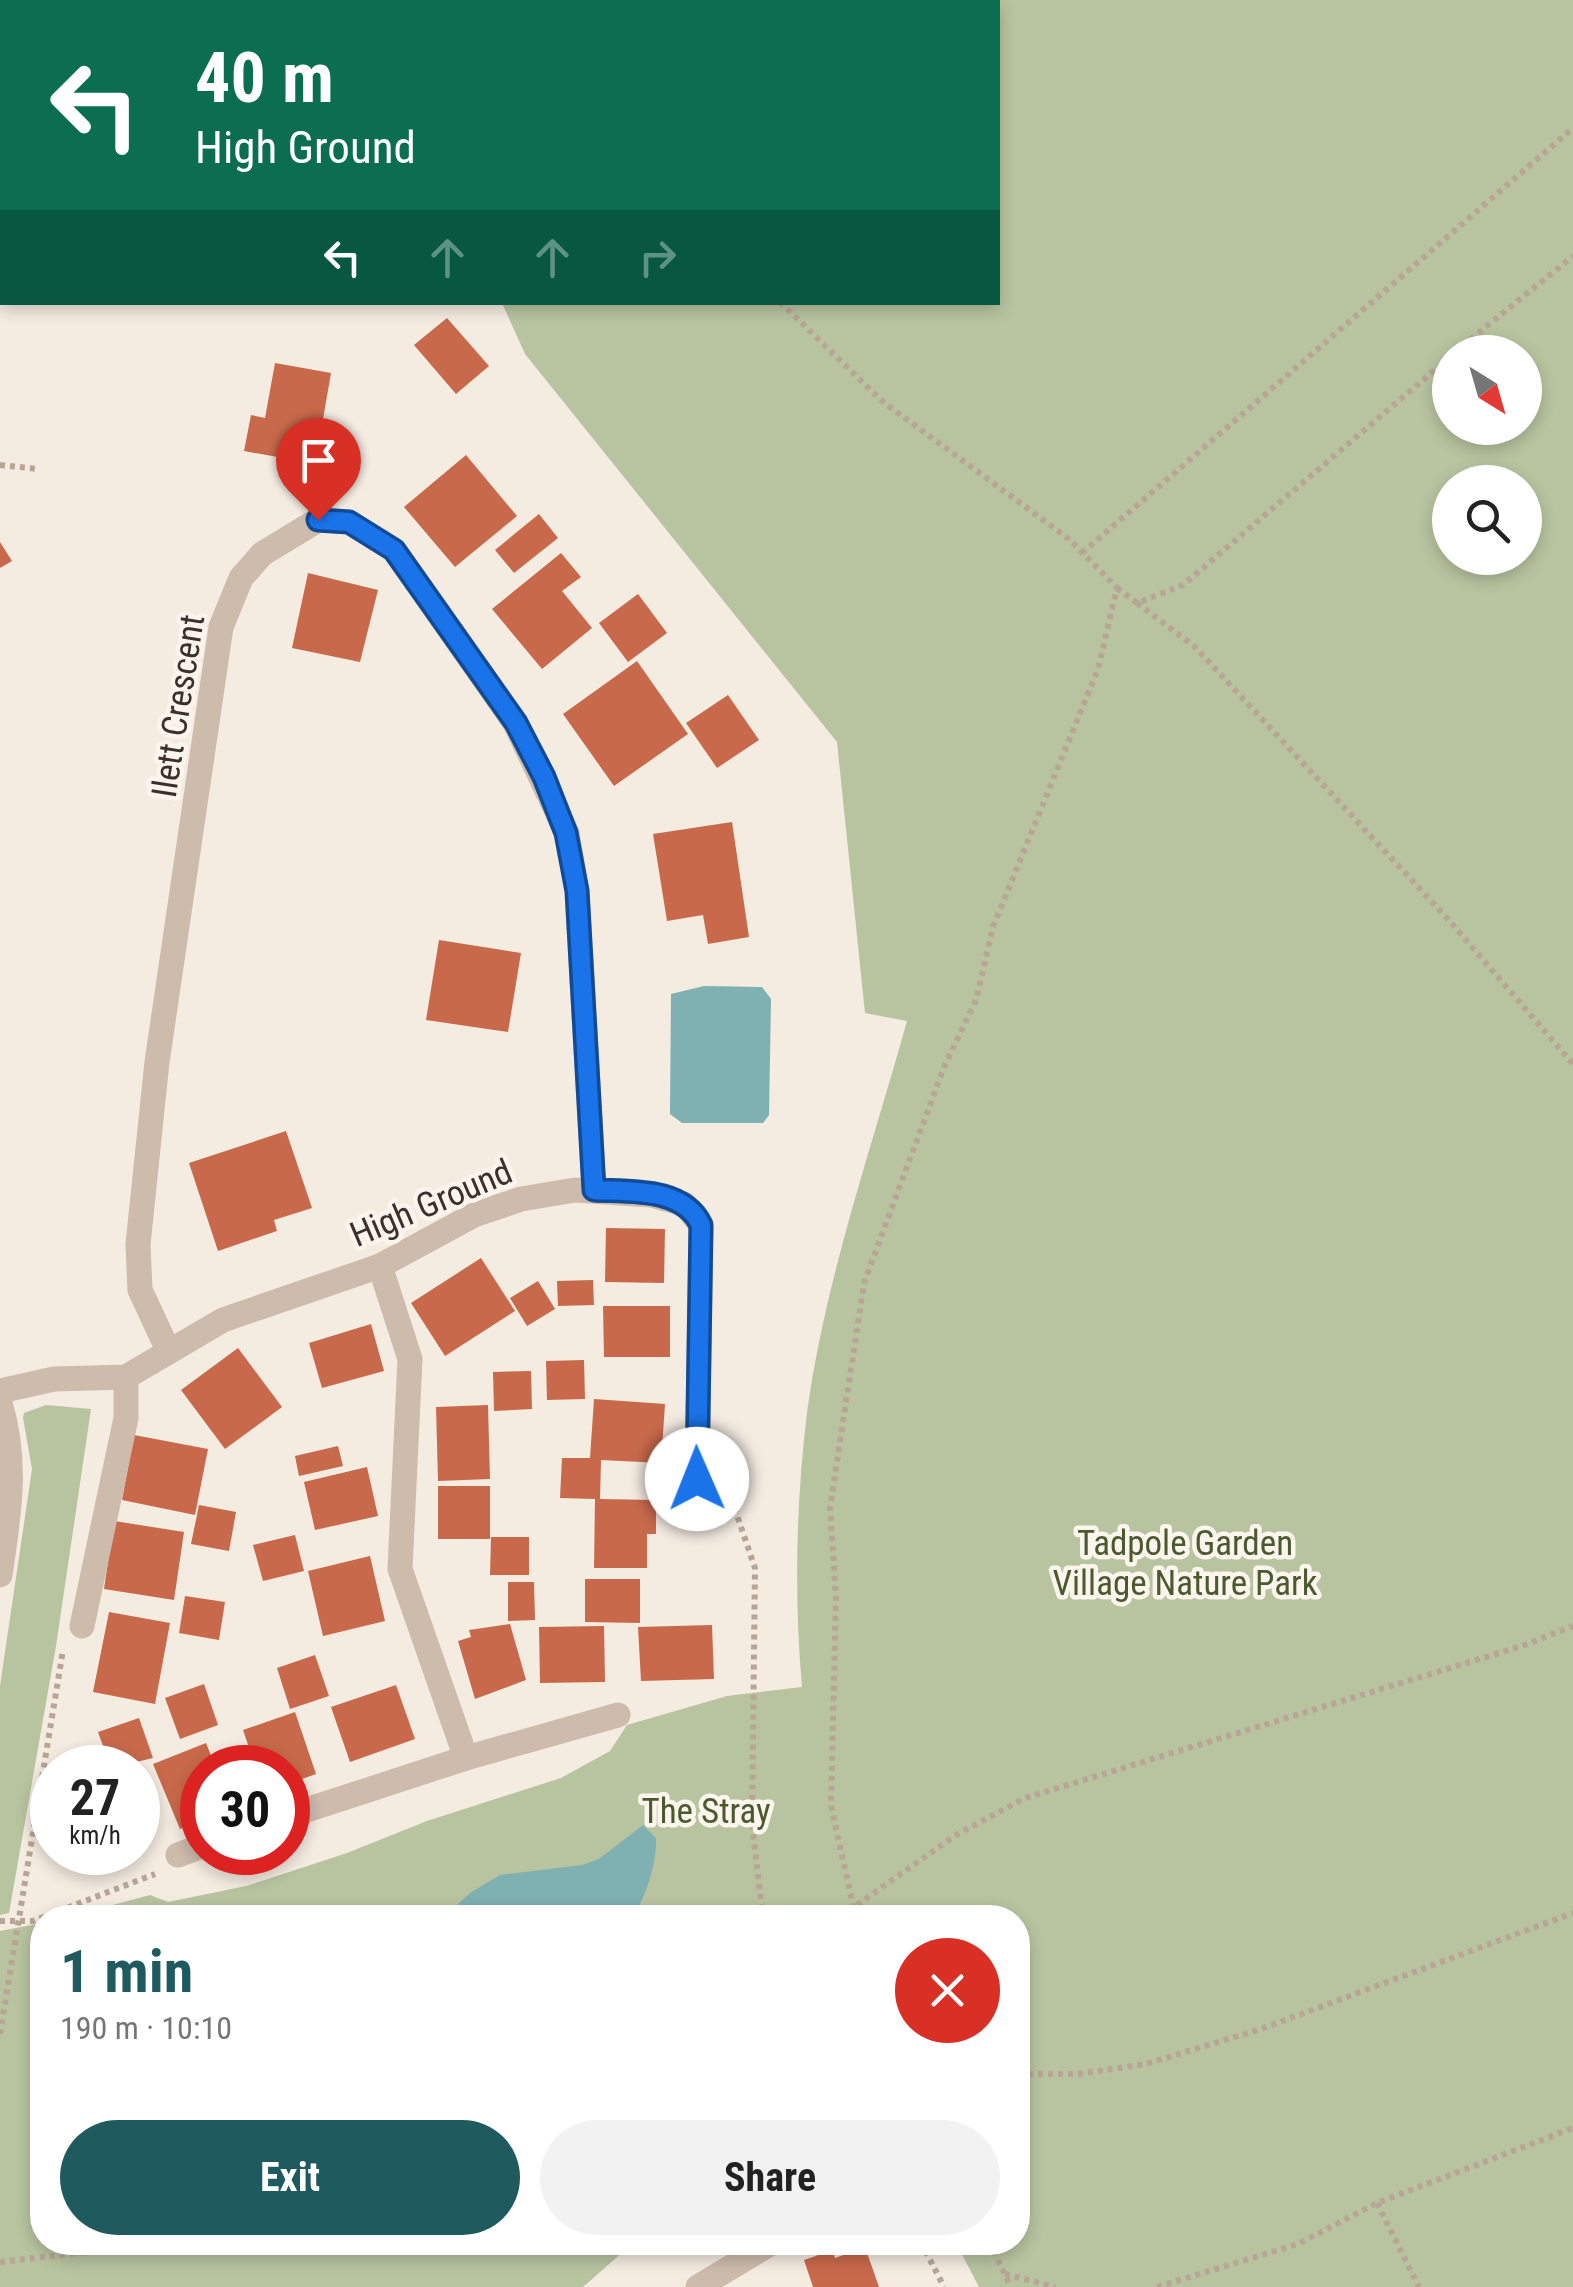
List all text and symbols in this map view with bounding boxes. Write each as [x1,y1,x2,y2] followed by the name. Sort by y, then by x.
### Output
[195,37,334,119] text: 40 m
[30,40,160,170] icon: left
[195,121,416,174] text: High Ground
[315,230,370,285] icon: left
[420,230,475,285] icon: ahead
[525,230,580,285] icon: ahead
[630,230,685,285] icon: right
[1432,335,1542,445] north arrow
[1432,335,1542,575] map controls
[276,418,361,521] pin
[291,433,346,488] icon: arrive
[1432,465,1542,575] button: search
[144,612,213,800] street label: Ilett Crescent
[344,1151,518,1256] street label: High Ground
[645,1427,749,1531] position arrow
[1052,1523,1318,1604] park label: Tadpole Garden Village Nature Park
[180,1745,310,1875] speed limit sign: 30
[70,1769,120,1827] text: 27
[641,1791,771,1832] park label: The Stray
[69,1821,121,1850] text: km/h
[60,1936,193,2007] text: 1 min
[895,1938,1000,2043] button: close
[60,2009,232,2047] text: 190 m · 10:10
[60,2120,520,2235] button: Exit
[540,2120,1000,2235] button: Share

